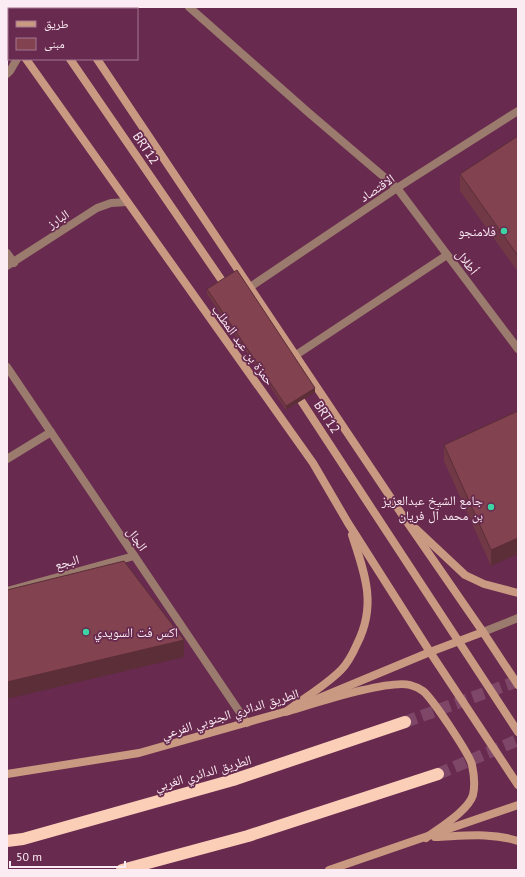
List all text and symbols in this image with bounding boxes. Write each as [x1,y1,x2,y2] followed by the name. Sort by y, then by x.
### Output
[8,8,138,60] legend
[44,16,69,31] text: طريق
[44,36,65,51] text: مبنى
[129,128,163,168] street label: BRT12
[356,170,398,206] street label: الاقتصاد
[43,206,72,233] street label: البارز
[458,223,496,240] place label: فلامنجو
[499,226,509,236] marker: فلامنجو
[452,246,482,278] street label: أطلال
[208,301,278,389] street label: حمزة بن عبد المطلب
[310,397,344,437] street label: BRT12
[381,492,483,524] place label: جامع الشيخ عبدالعزيز بن محمد آل فريان
[486,502,496,512] marker: جامع الشيخ عبدالعزيز بن محمد آل فريان
[123,524,151,554] street label: الجال
[53,551,81,574] street label: البجع
[94,624,178,643] place label: اكس فت السويدي
[81,627,91,637] marker: اكس فت السويدي
[159,685,302,745] street label: الطريق الدائري الجنوبي الفرعي
[153,751,254,797] street label: الطريق الدائري الغربي
[10,843,125,869] scale bar
[16,849,42,864] text: 50 m

